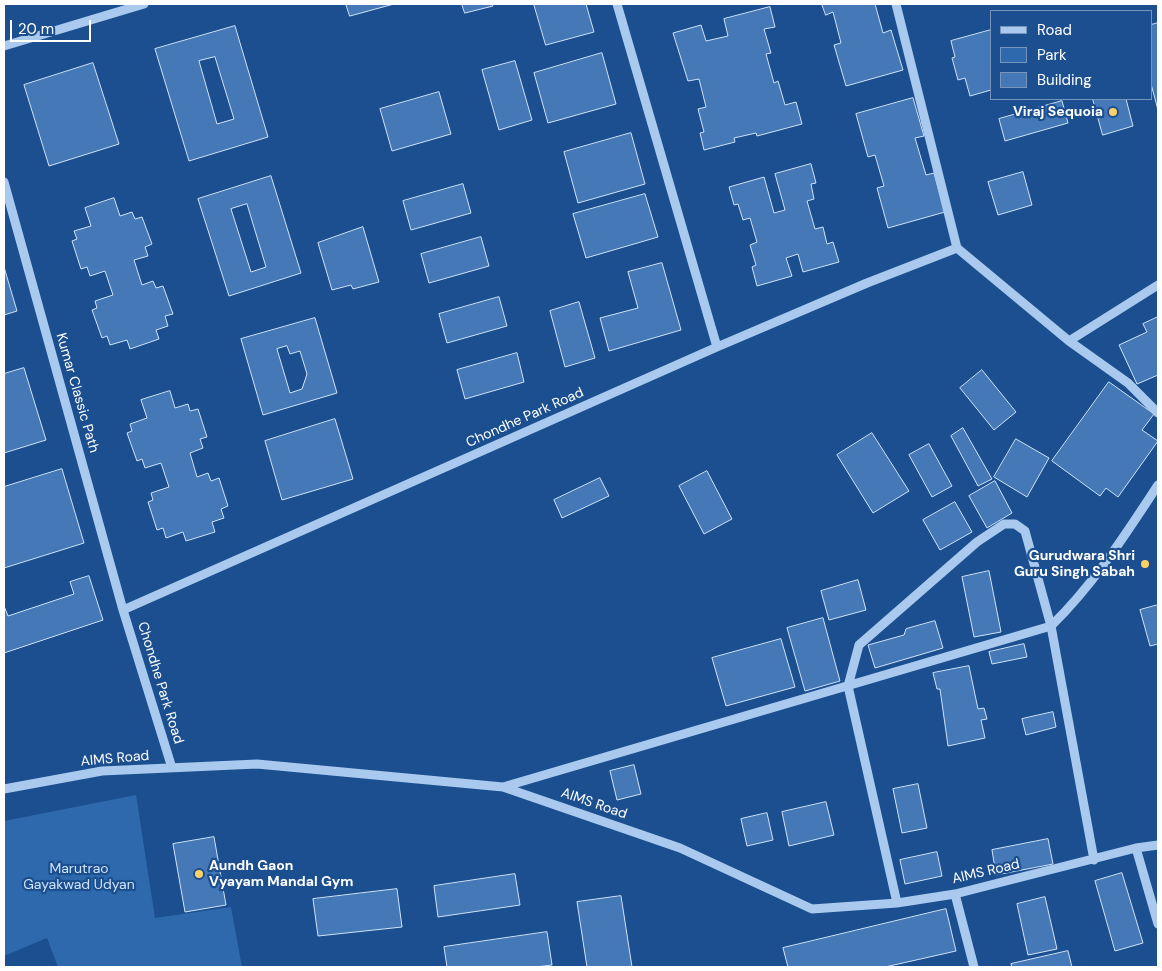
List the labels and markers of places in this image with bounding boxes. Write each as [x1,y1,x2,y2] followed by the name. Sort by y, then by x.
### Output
[1013,104,1103,120] place label: Viraj Sequoia
[1107,106,1119,118] marker: Viraj Sequoia
[1014,548,1135,580] place label: Gurudwara Shri Guru Singh Sabah
[1139,558,1151,570] marker: Gurudwara Shri Guru Singh Sabah
[209,858,353,890] place label: Aundh Gaon Vyayam Mandal Gym
[193,868,205,880] marker: Aundh Gaon Vyayam Mandal Gym

